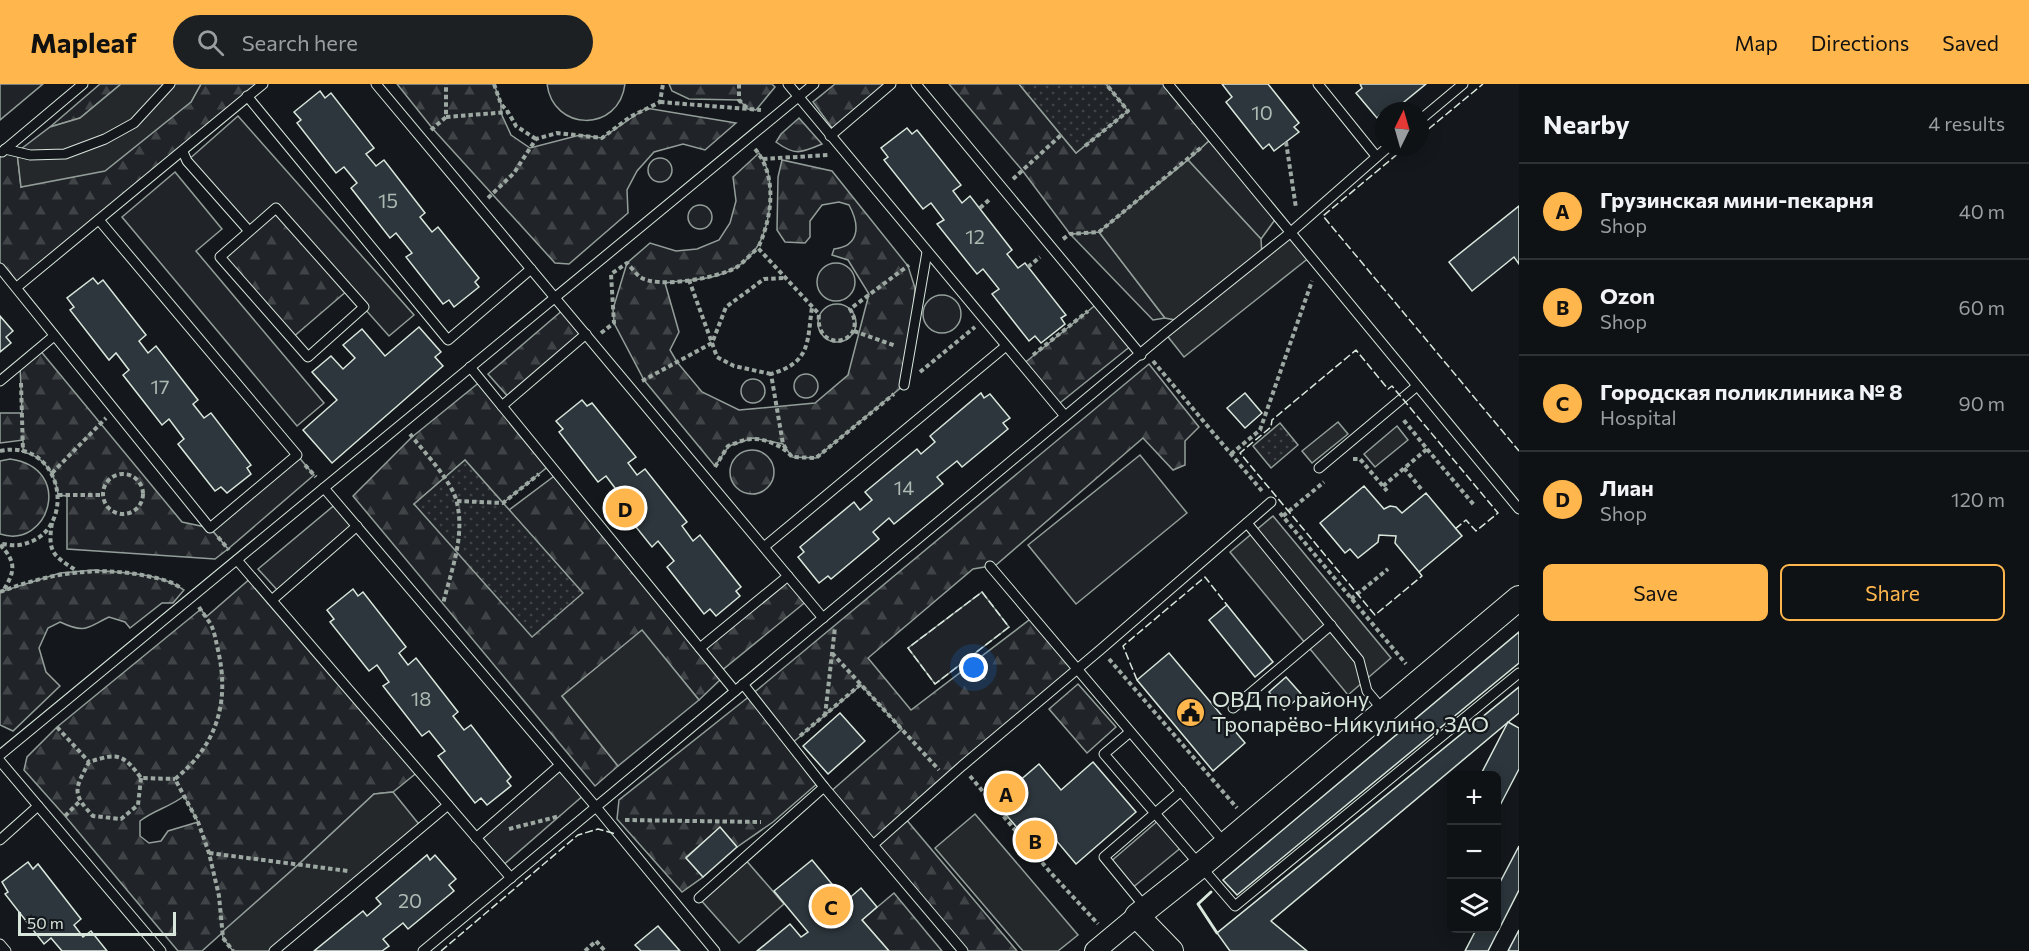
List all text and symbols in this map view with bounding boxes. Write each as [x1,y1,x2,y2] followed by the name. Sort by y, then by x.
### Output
[173,15,593,69] search box
[30,25,137,59] text: Mapleaf
[194,26,227,59] icon: search
[242,29,358,56] text: Search here
[1735,30,1778,55] text: Map
[1811,30,1909,55] text: Directions
[1942,30,1999,55] text: Saved
[1251,100,1273,124] house number: 10
[1375,102,1429,156] north arrow
[1543,108,1630,139] text: Nearby
[1928,111,2005,135] text: 4 results
[1600,186,1874,213] text: Грузинская мини-пекарня
[378,188,398,212] house number: 15
[1555,199,1570,223] text: A
[1959,199,2005,223] text: 40 m
[1600,213,1647,237] text: Shop
[965,224,985,248] house number: 12
[1600,282,1655,309] text: Ozon
[1556,295,1569,319] text: B
[1959,295,2005,319] text: 60 m
[1600,309,1647,333] text: Shop
[150,374,170,398] house number: 17
[1600,378,1903,405] text: Городская поликлиника № 8
[1556,391,1569,415] text: C
[1959,391,2005,415] text: 90 m
[1600,405,1677,429] text: Hospital
[1600,474,1654,501] text: Лиан
[894,475,914,499] house number: 14
[606,486,644,530] pin: D
[1555,487,1570,511] text: D
[1951,487,2005,511] text: 120 m
[1600,501,1647,525] text: Shop
[1543,564,1768,621] button: Save
[1780,564,2005,621] button: Share
[959,653,988,682] your location
[1212,685,1489,737] place label: ОВД по району Тропарёво-Никулино, ЗАО
[411,686,431,710] house number: 18
[1175,696,1207,728] public building icon: ОВД по району Тропарёво-Никулино, ЗАО
[986,770,1026,816] pin: A
[1447,771,1501,933] map controls
[1447,771,1501,825] button: +
[1016,818,1054,862] pin: B
[1447,825,1501,879] button: −
[1447,879,1501,933] button: layers
[812,884,850,928] pin: C
[398,888,422,912] house number: 20
[18,909,176,936] scale bar
[27,913,64,932] text: 50 m

